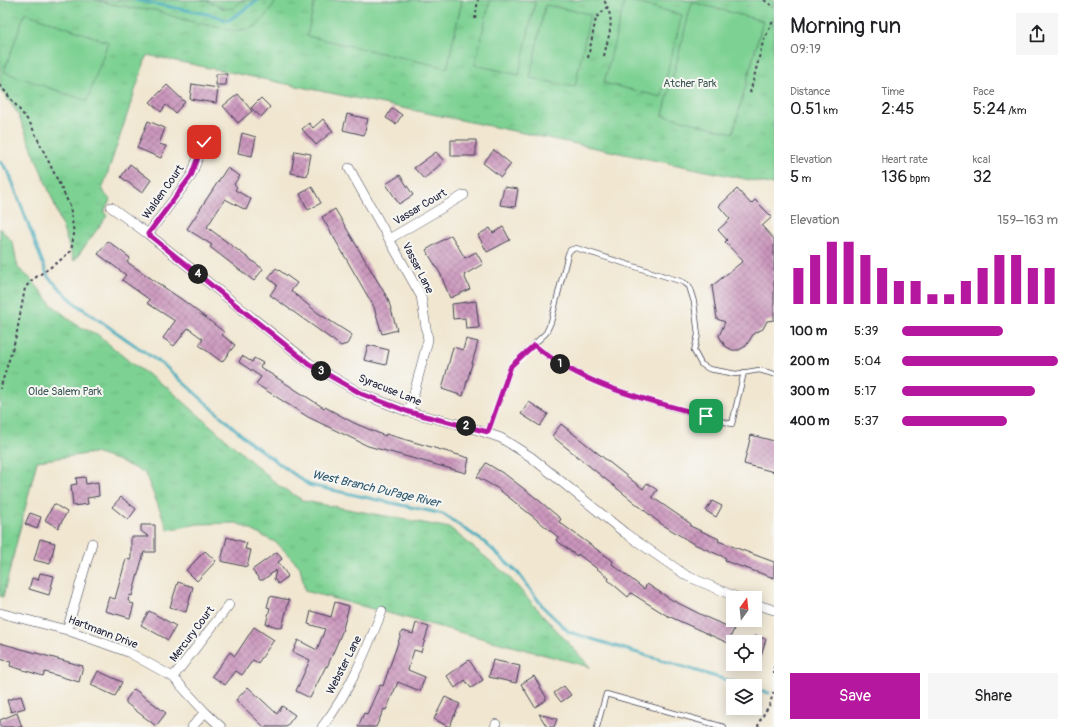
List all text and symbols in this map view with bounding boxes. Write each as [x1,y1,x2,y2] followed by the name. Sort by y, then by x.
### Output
[790,12,901,40] text: Morning run
[1016,13,1058,55] button: share
[790,41,821,57] text: 09:19
[663,77,717,90] park label: Atcher Park
[790,85,830,98] text: Distance
[881,85,904,98] text: Time
[973,85,994,98] text: Pace
[790,98,821,119] text: 0.51
[881,98,914,119] text: 2:45
[973,98,1006,119] text: 5:24
[821,104,838,117] text: km
[1006,104,1026,117] text: /km
[187,125,221,159] pin
[193,131,215,153] icon: check
[790,153,832,166] text: Elevation
[881,153,928,166] text: Heart rate
[973,153,991,166] text: kcal
[140,162,187,222] street label: Walden Court
[790,166,799,187] text: 5
[881,166,907,187] text: 136
[973,166,992,187] text: 32
[799,172,811,185] text: m
[907,172,930,185] text: bpm
[391,186,449,228] street label: Vassar Court
[790,212,840,228] text: Elevation
[997,212,1058,228] text: 159–163 m
[400,240,437,296] street label: Vassar Lane
[188,264,208,284] pin: 4
[195,267,201,280] text: 4
[790,323,827,339] text: 100 m
[854,323,878,339] text: 5:39
[790,353,829,369] text: 200 m
[854,353,881,369] text: 5:04
[550,354,570,374] pin: 1
[558,357,562,370] text: 1
[311,361,331,381] pin: 3
[318,364,324,377] text: 3
[357,371,424,409] street label: Syracuse Lane
[790,383,829,399] text: 300 m
[854,383,876,399] text: 5:17
[28,385,102,398] park label: Olde Salem Park
[689,399,723,433] pin
[695,405,717,427] icon: arrive
[790,413,830,429] text: 400 m
[854,413,879,429] text: 5:37
[456,416,476,436] pin: 2
[463,419,469,432] text: 2
[310,467,443,511] water label: West Branch DuPage River
[726,591,762,627] north arrow
[726,591,762,715] map controls
[167,603,217,664] street label: Mercury Court
[66,613,140,651] street label: Hartmann Drive
[324,633,365,696] street label: Webster Lane
[726,635,762,671] button: locate
[790,673,920,719] button: Save
[928,673,1058,719] button: Share
[726,679,762,715] button: layers

